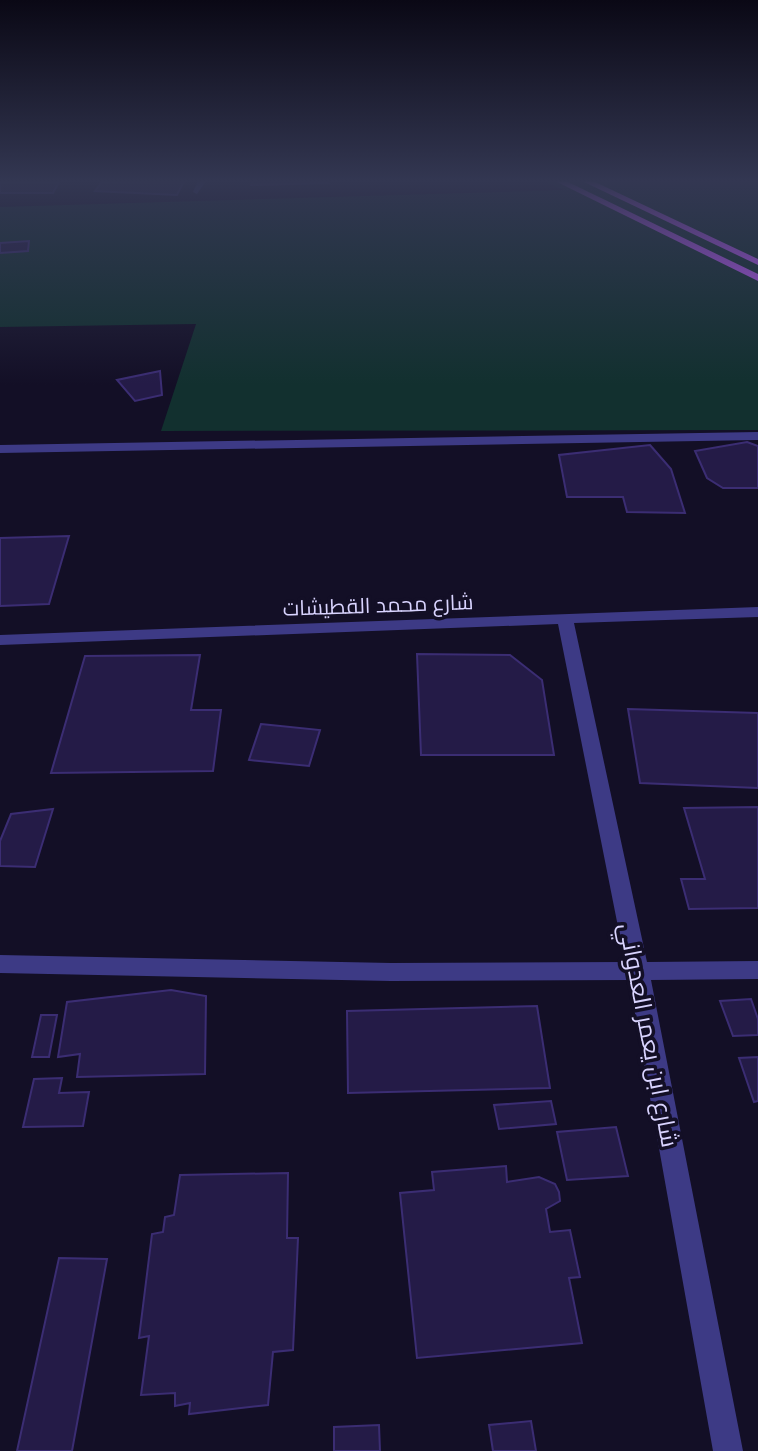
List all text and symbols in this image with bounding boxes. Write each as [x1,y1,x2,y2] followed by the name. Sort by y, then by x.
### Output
[282,588,474,623] street label: شارع محمد القطيشات
[608,920,686,1151] street label: شارع ابن يعمر العدواني

